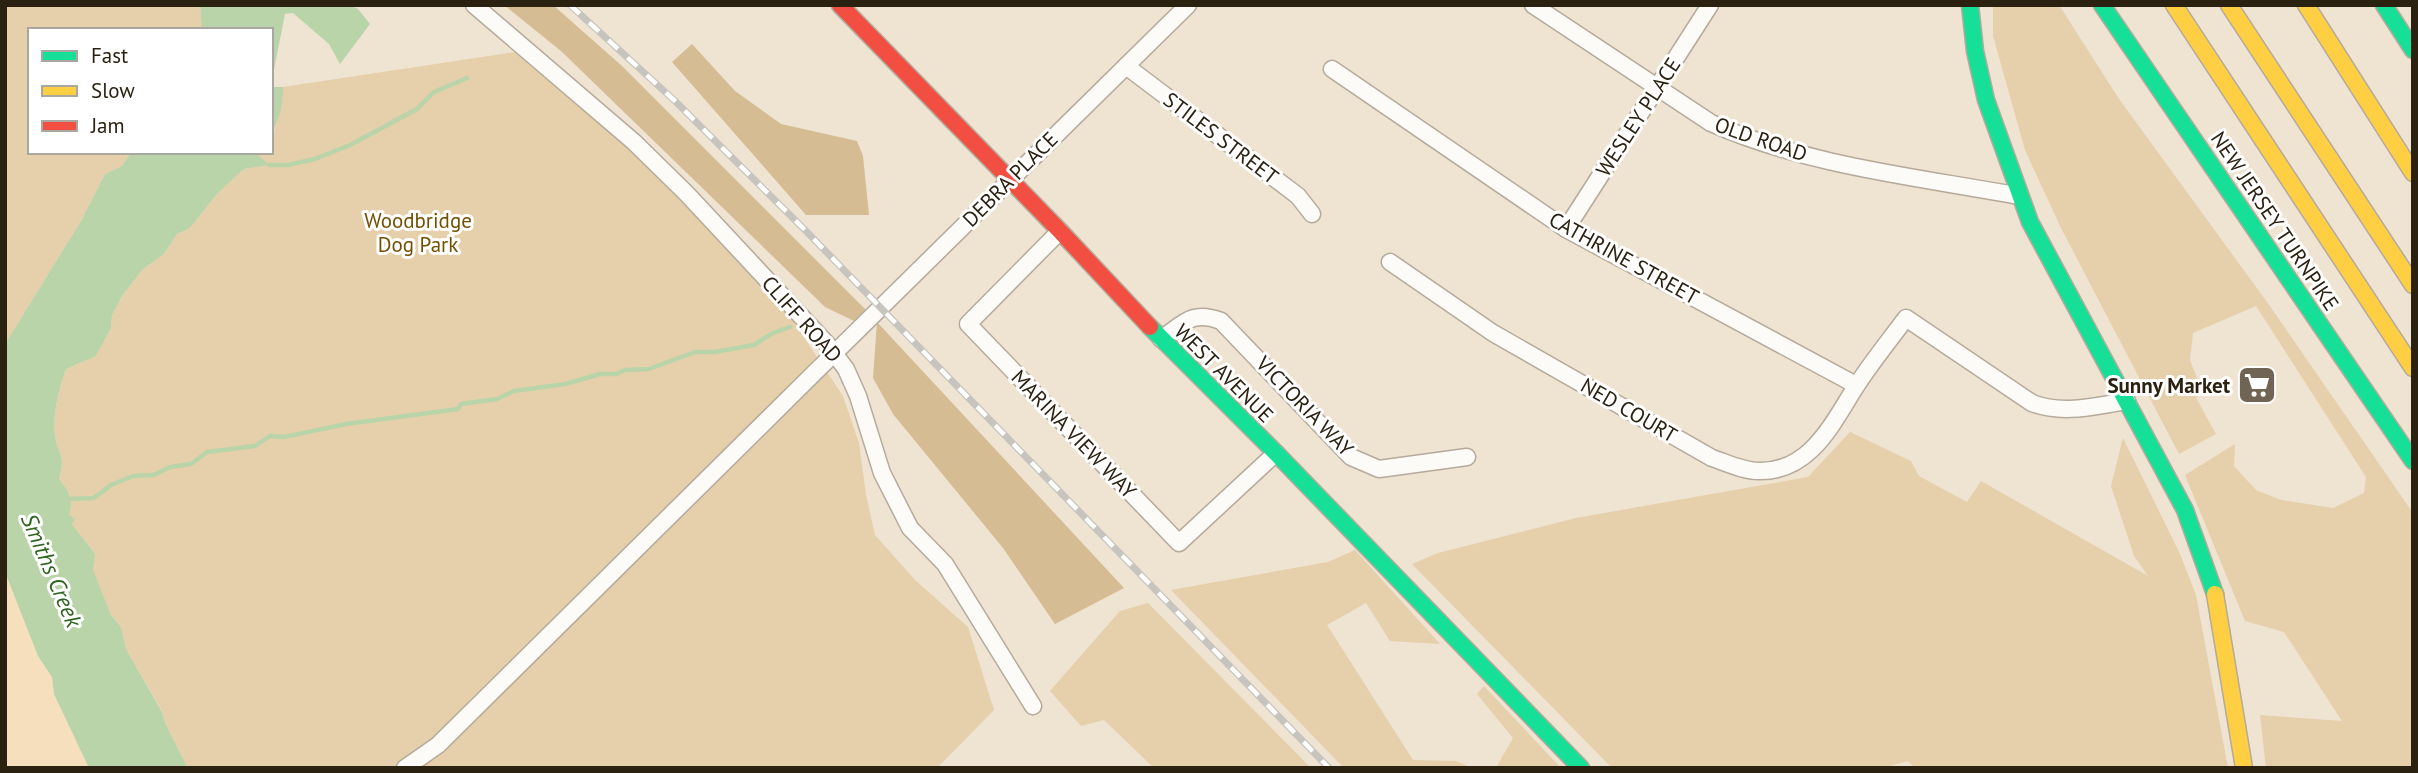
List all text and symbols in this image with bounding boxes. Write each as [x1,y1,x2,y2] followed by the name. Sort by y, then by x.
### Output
[28,28,273,154] legend
[91,42,128,69] text: Fast
[1590,52,1686,182] street label: WESLEY PLACE
[91,77,135,104] text: Slow
[1158,86,1284,190] street label: STILES STREET
[1711,111,1811,167] street label: OLD ROAD
[90,112,125,139] text: Jam
[957,126,1063,232] street label: DEBRA PLACE
[2205,126,2345,316] street label: NEW JERSEY TURNPIKE
[1544,206,1704,310] street label: CATHRINE STREET
[364,207,472,258] park label: Woodbridge Dog Park
[756,270,848,368] street label: CLIFF ROAD
[1169,318,1279,428] street label: WEST AVENUE
[1250,349,1360,462] street label: VICTORIA WAY
[1006,364,1143,504] street label: MARINA VIEW WAY
[2236,364,2278,406] supermarket icon: Sunny Market
[1576,372,1682,449] street label: NED COURT
[2107,372,2231,399] place label: Sunny Market
[15,509,90,633] water label: Smiths Creek

